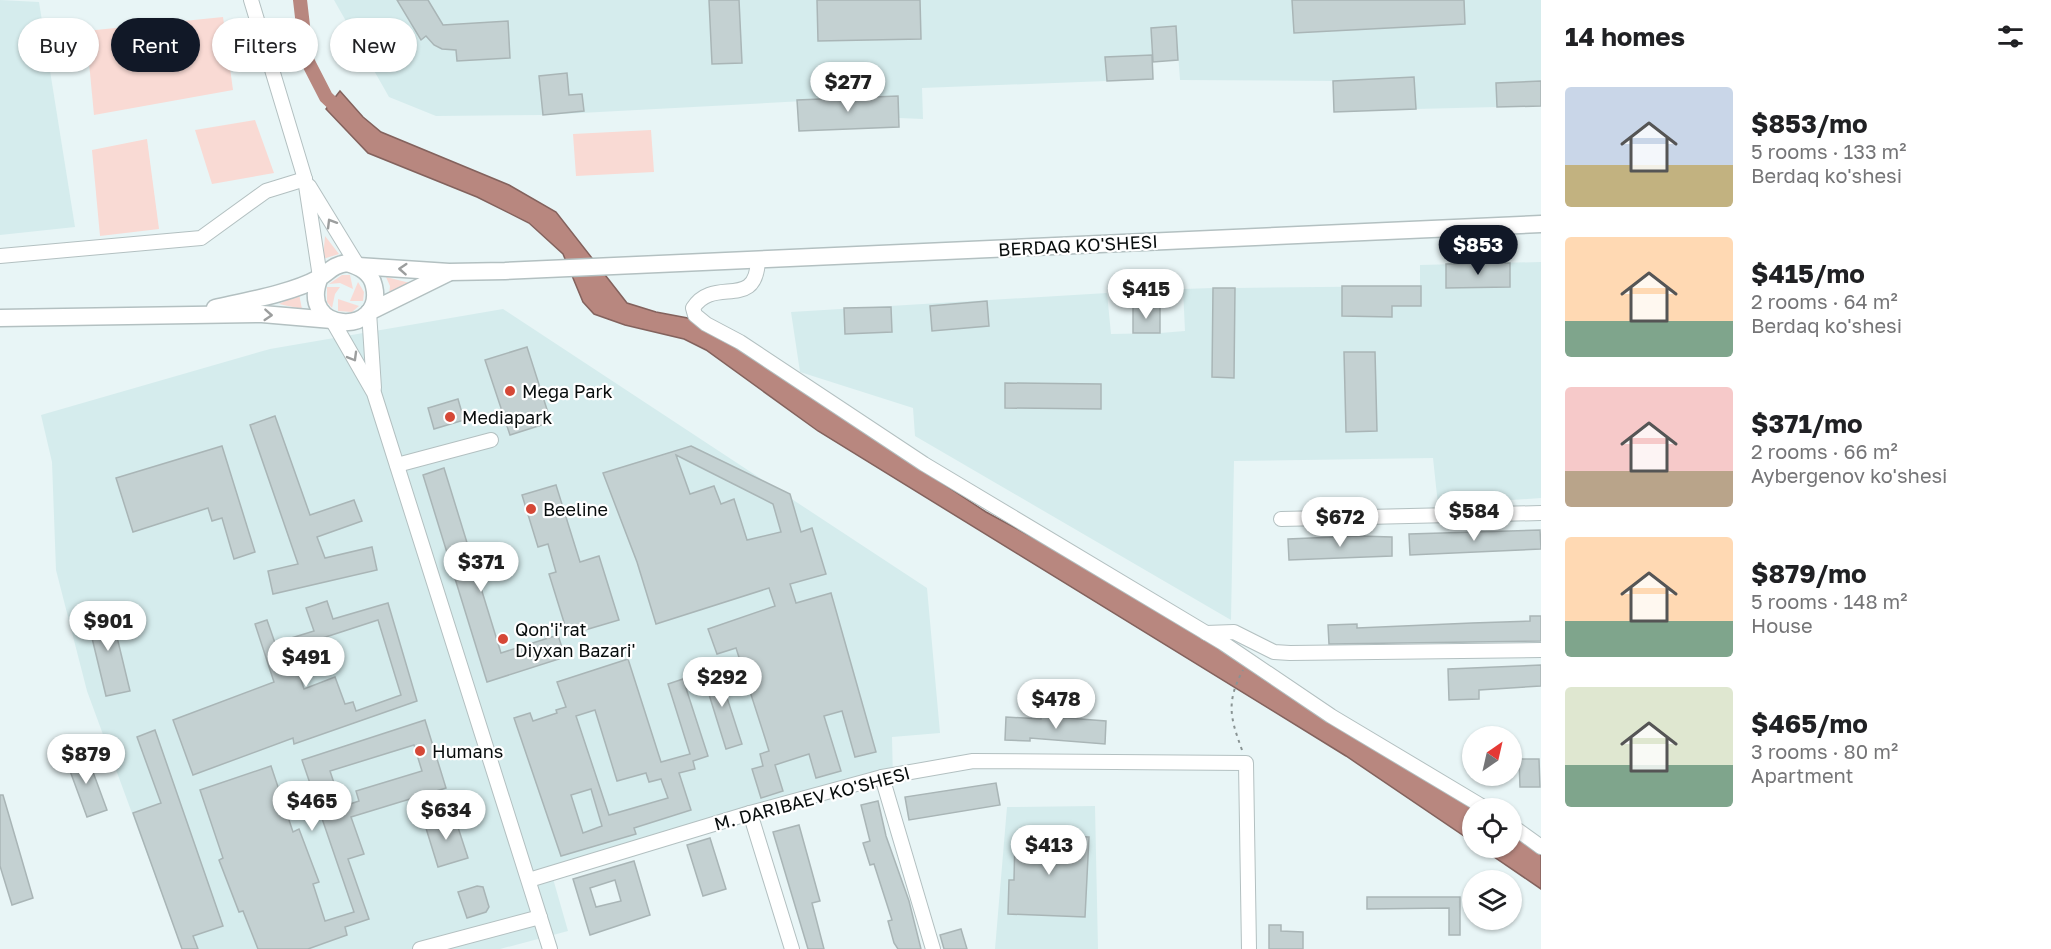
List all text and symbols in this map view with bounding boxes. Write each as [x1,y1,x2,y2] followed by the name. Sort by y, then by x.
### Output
[18,18,99,72] chip: Buy
[111,18,200,72] chip: Rent
[212,18,318,72] chip: Filters
[330,18,417,72] chip: New
[1994,20,2027,53] icon: filters
[1565,21,1685,52] text: 14 homes
[812,62,884,113] pin: $277
[824,69,872,93] text: $277
[1751,108,1868,139] text: $853/mo
[1613,111,1685,183] icon: home
[1751,139,1907,163] text: 5 rooms · 133 m²
[1751,163,1902,187] text: Berdaq ko'shesi
[327,219,339,229] one-way arrow
[1442,225,1514,276] pin: $853
[998,230,1158,260] street label: BERDAQ KO'SHESI
[1453,232,1503,256] text: $853
[1751,258,1865,289] text: $415/mo
[1613,261,1685,333] icon: home
[399,263,408,276] one-way arrow
[1110,269,1182,320] pin: $415
[1122,276,1170,300] text: $415
[1751,289,1898,313] text: 2 rooms · 64 m²
[263,308,272,321] one-way arrow
[1751,313,1902,337] text: Berdaq ko'shesi
[346,351,358,361] one-way arrow
[522,380,613,402] place label: Mega Park
[503,384,517,398] marker: Mega Park
[462,406,552,428] place label: Mediapark
[1751,408,1863,439] text: $371/mo
[443,410,457,424] marker: Mediapark
[1613,411,1685,483] icon: home
[1751,439,1898,463] text: 2 rooms · 66 m²
[1751,463,1947,487] text: Aybergenov ko'shesi
[1438,491,1510,542] pin: $584
[1304,497,1376,548] pin: $672
[543,498,608,520] place label: Beeline
[1449,498,1499,522] text: $584
[524,502,538,516] marker: Beeline
[1315,504,1365,528] text: $672
[445,542,517,593] pin: $371
[458,549,504,573] text: $371
[1751,558,1867,589] text: $879/mo
[1613,561,1685,633] icon: home
[1751,589,1908,613] text: 5 rooms · 148 m²
[72,601,144,652] pin: $901
[83,608,133,632] text: $901
[1751,613,1813,637] text: House
[515,618,636,661] place label: Qon'i'rat Diyxan Bazari'
[496,632,510,646] marker: Qon'i'rat Diyxan Bazari'
[270,637,342,688] pin: $491
[282,644,330,668] text: $491
[686,657,758,708] pin: $292
[697,664,747,688] text: $292
[1020,679,1092,730] pin: $478
[1031,686,1081,710] text: $478
[1751,708,1868,739] text: $465/mo
[1613,711,1685,783] icon: home
[1462,726,1522,786] north arrow
[1462,726,1522,930] map controls
[50,734,122,785] pin: $879
[1751,739,1898,763] text: 3 rooms · 80 m²
[432,740,503,762] place label: Humans
[61,741,111,765] text: $879
[413,744,427,758] marker: Humans
[712,761,912,835] street label: M. DARIBAEV KO'SHESI
[1751,763,1854,787] text: Apartment
[276,781,348,832] pin: $465
[287,788,337,812] text: $465
[410,790,482,841] pin: $634
[421,797,471,821] text: $634
[1462,798,1522,858] button: locate
[1013,825,1085,876] pin: $413
[1025,832,1073,856] text: $413
[1462,870,1522,930] button: layers

